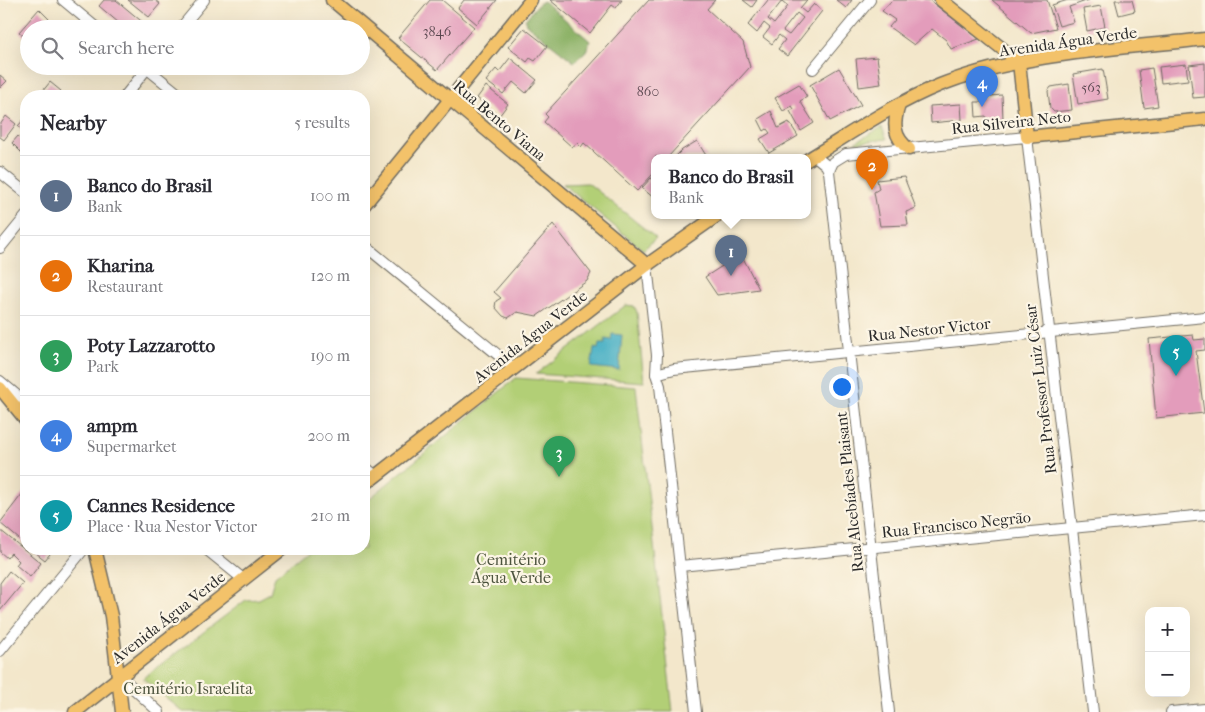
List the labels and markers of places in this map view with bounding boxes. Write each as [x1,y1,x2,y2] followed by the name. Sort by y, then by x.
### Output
[966,66,998,107] pin: 4
[856,149,888,190] pin: 2
[715,235,747,276] pin: 1
[1160,335,1192,376] pin: 5
[543,436,575,477] pin: 3

